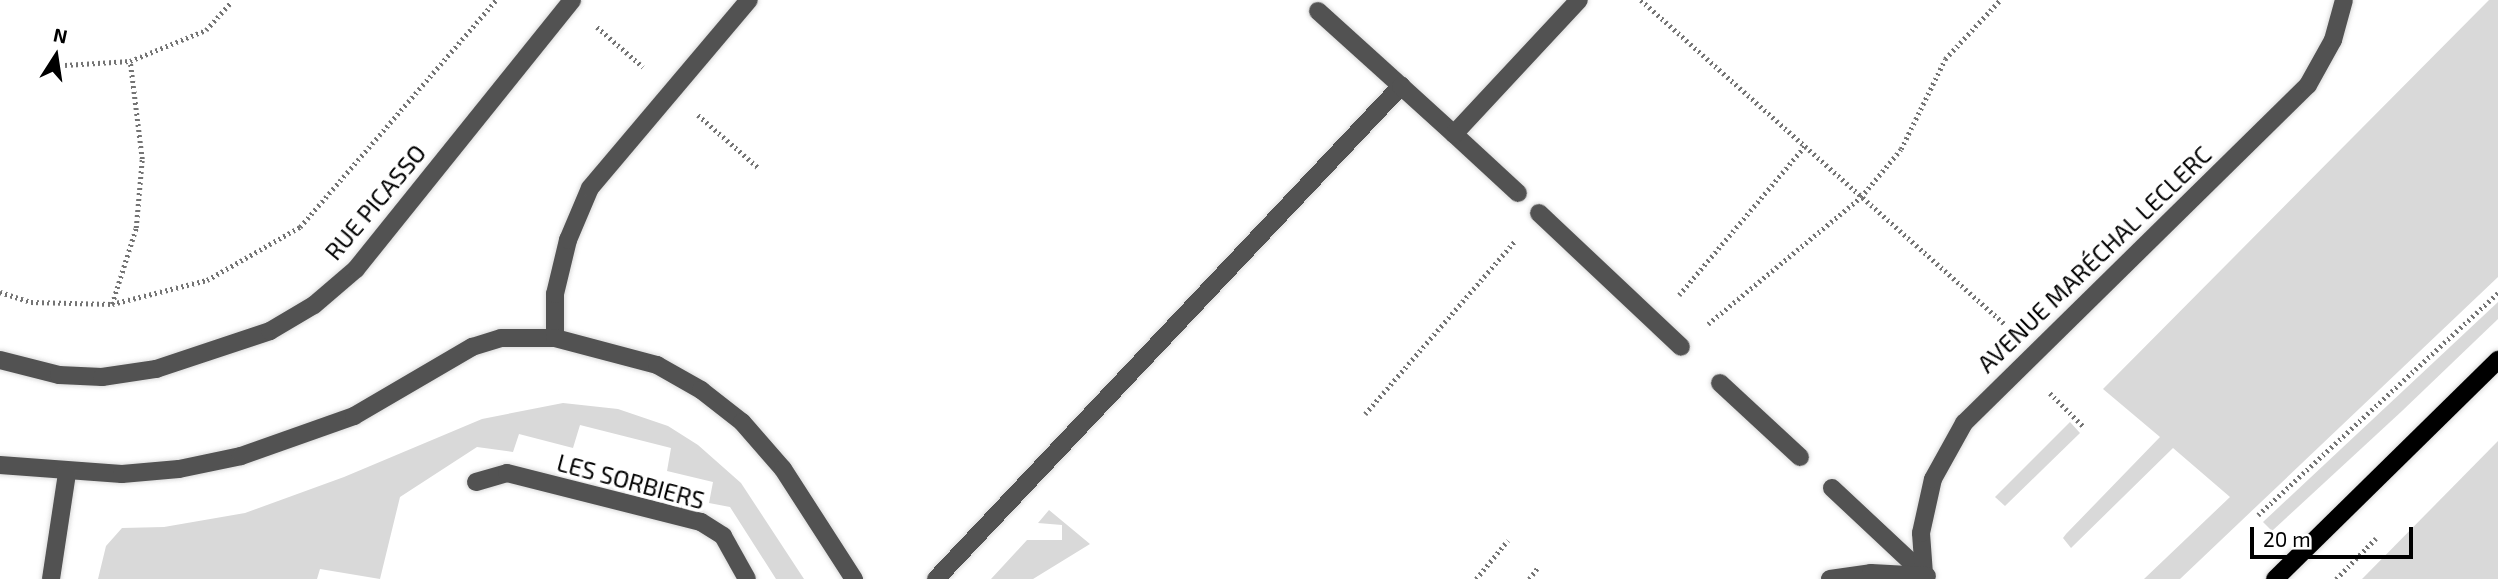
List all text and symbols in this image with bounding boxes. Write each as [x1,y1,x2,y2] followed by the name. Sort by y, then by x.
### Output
[21,21,91,91] north arrow
[51,22,70,48] text: N
[318,138,432,266] street label: RUE PICASSO
[1971,140,2217,378] street label: AVENUE MARÉCHAL LECLERC
[554,447,708,515] street label: LES SORBIERS
[2253,512,2416,556] scale bar
[2263,526,2311,551] text: 20 m

